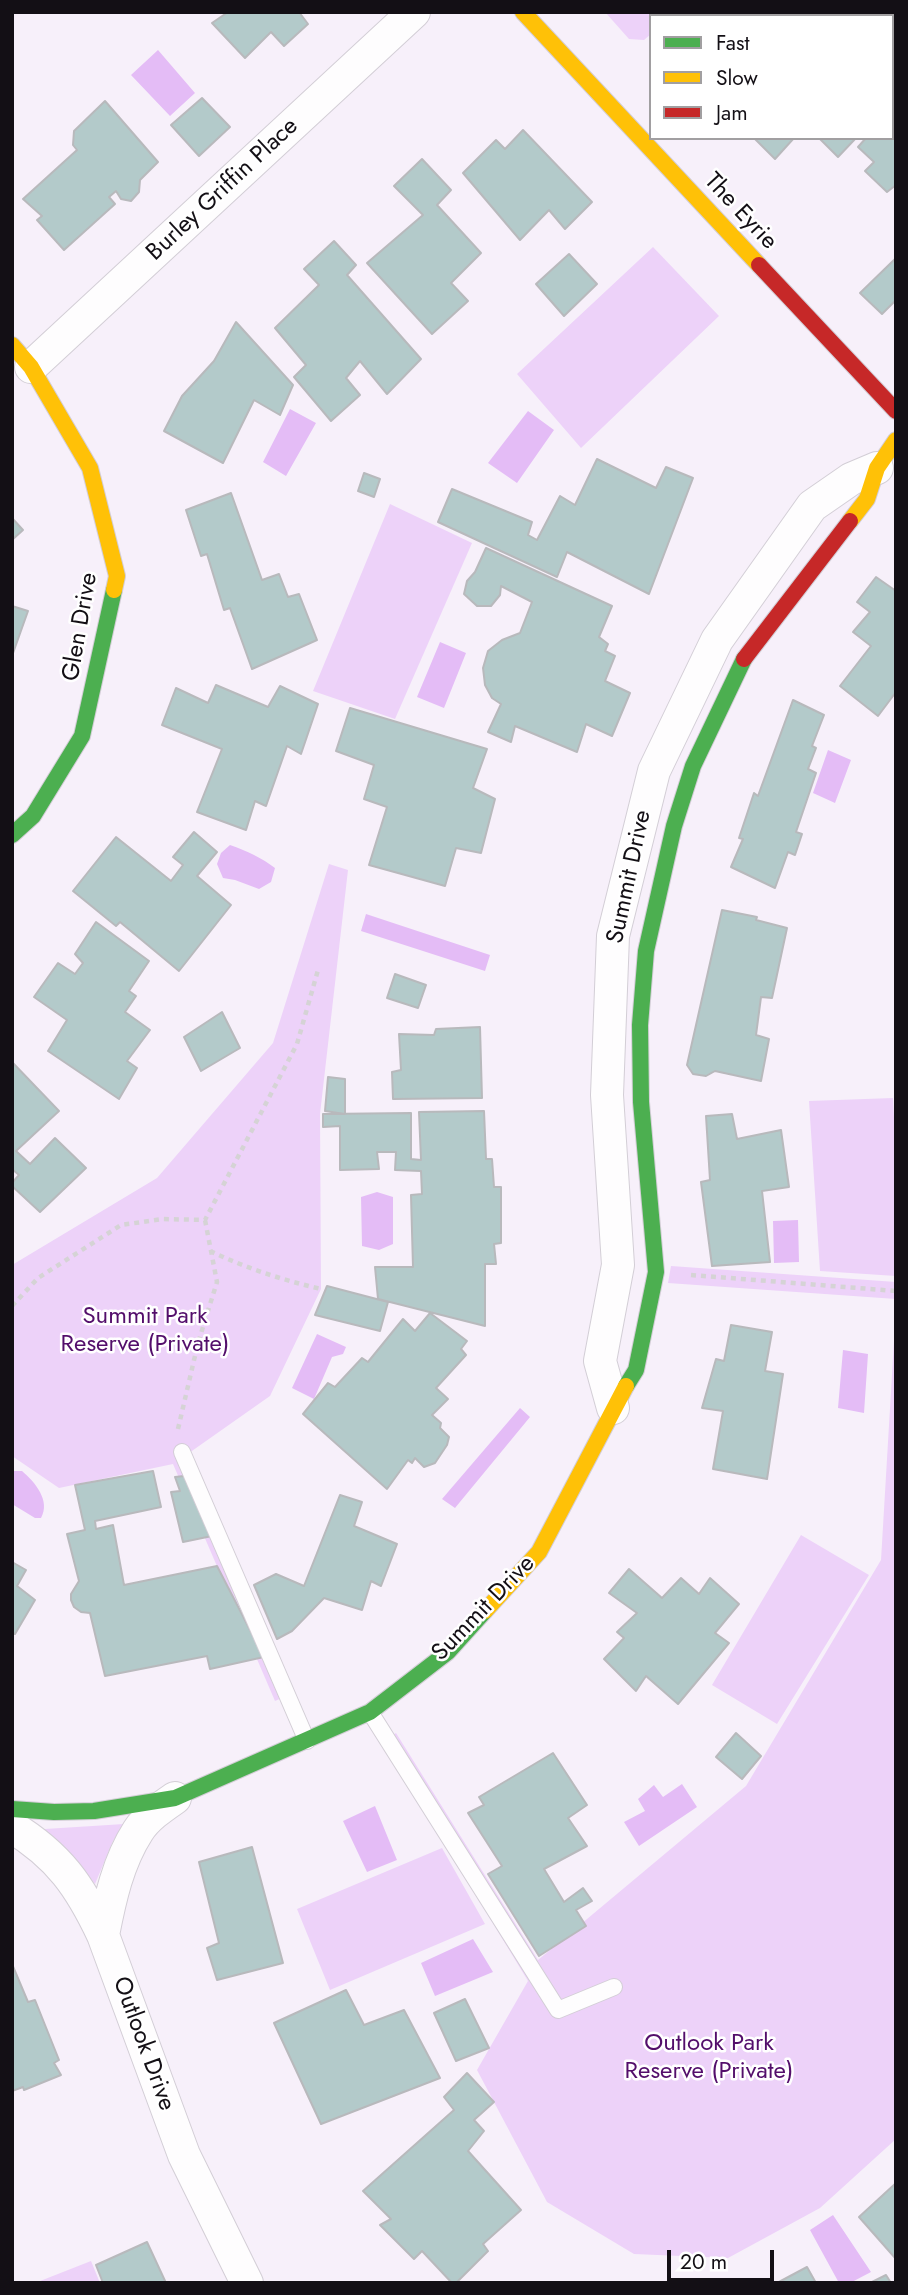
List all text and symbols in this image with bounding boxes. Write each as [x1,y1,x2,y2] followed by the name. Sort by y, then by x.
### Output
[649,14,894,140] legend
[716,28,749,58] text: Fast
[716,63,758,93] text: Slow
[716,98,748,128] text: Jam
[141,112,305,268] street label: Burley Griffin Place
[697,168,783,256] street label: The Eyrie
[57,571,105,683] street label: Glen Drive
[602,808,658,946] street label: Summit Drive
[61,1303,229,1359] park label: Summit Park Reserve (Private)
[426,1550,542,1668] street label: Summit Drive
[105,1973,181,2115] street label: Outlook Drive
[625,2030,793,2086] park label: Outlook Park Reserve (Private)
[670,2236,777,2280] scale bar
[680,2247,727,2277] text: 20 m

